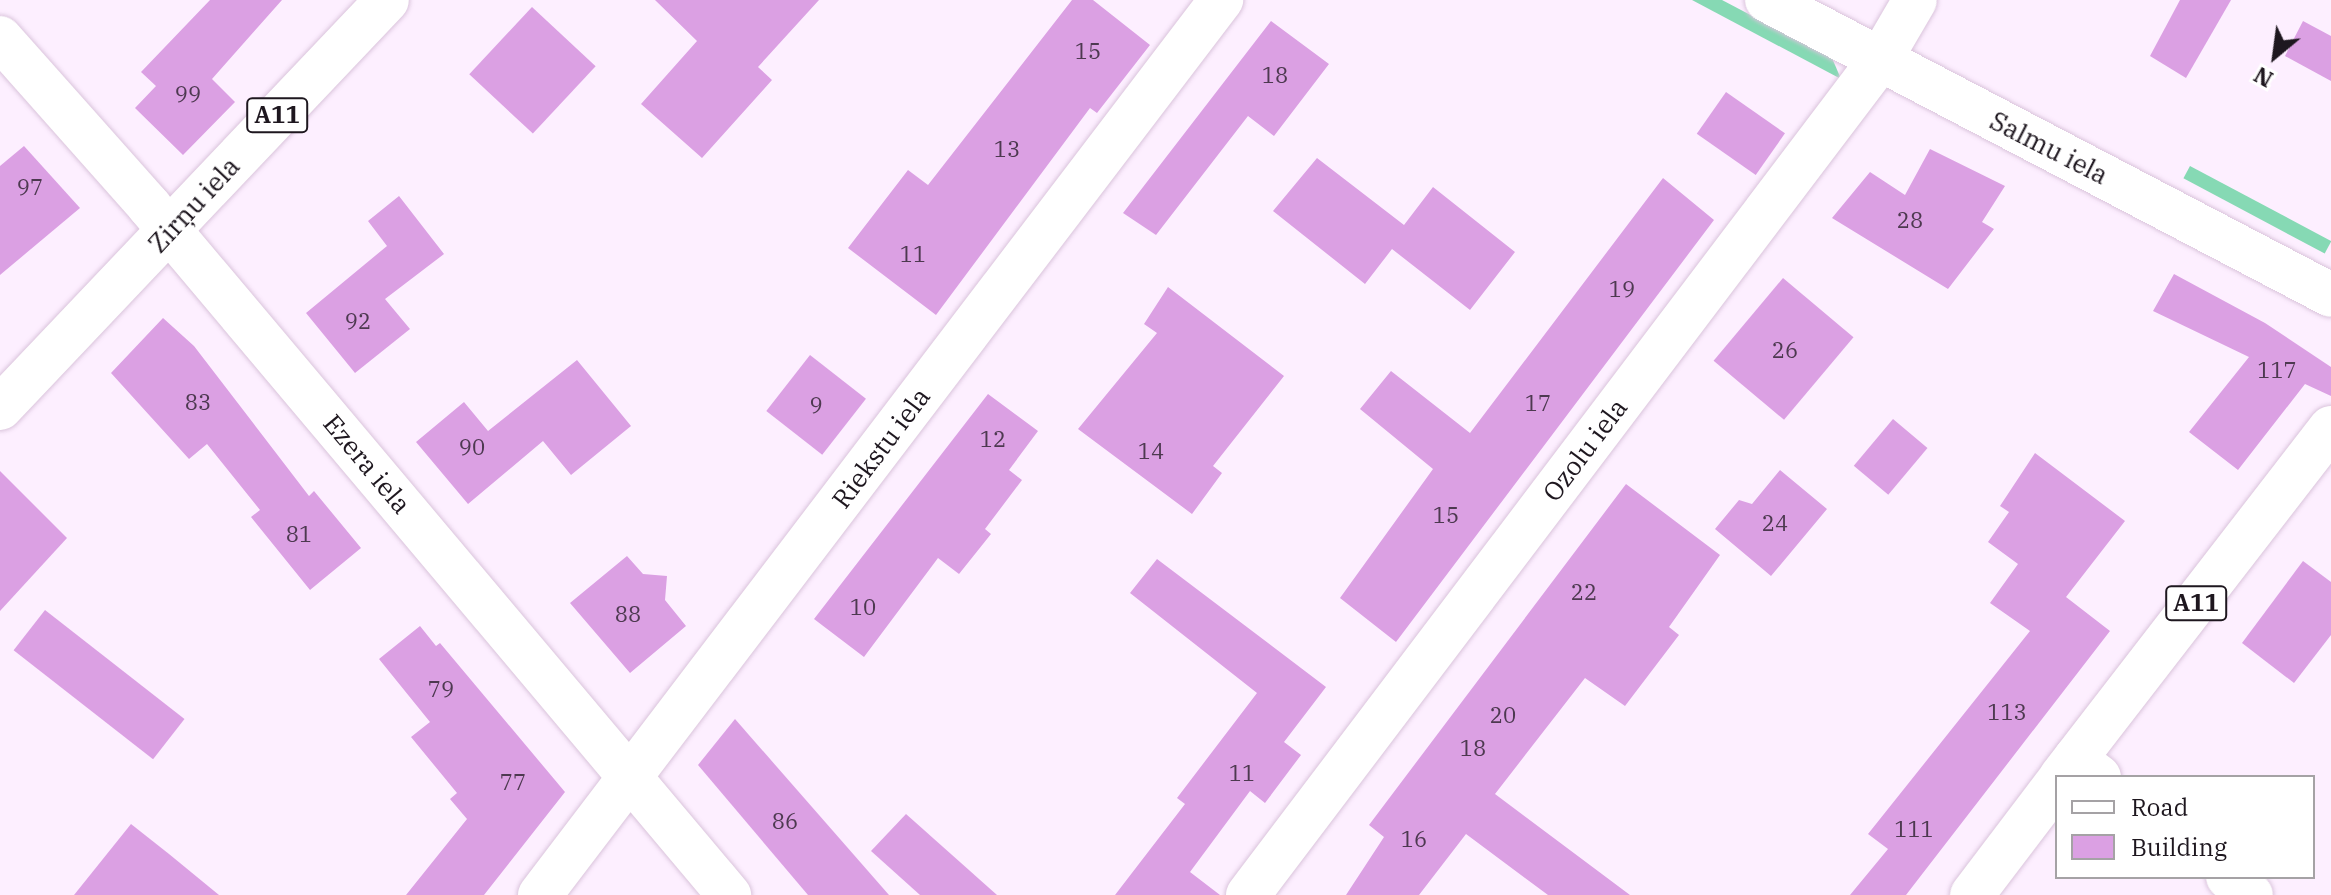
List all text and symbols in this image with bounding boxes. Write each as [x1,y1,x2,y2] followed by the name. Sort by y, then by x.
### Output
[2235,16,2315,96] north arrow
[1075,38,1101,64] house number: 15
[2248,61,2278,94] text: N
[1262,62,1288,88] house number: 18
[175,81,201,107] house number: 99
[245,95,309,135] road number: A11
[1985,105,2113,191] street label: Salmu iela
[994,136,1020,162] house number: 13
[142,151,246,259] street label: Zirņu iela
[17,174,43,200] house number: 97
[1897,207,1923,233] house number: 28
[900,241,926,267] house number: 11
[1609,276,1635,302] house number: 19
[345,308,371,334] house number: 92
[1772,337,1798,363] house number: 26
[2257,357,2297,383] house number: 117
[826,382,936,514] street label: Riekstu iela
[185,389,211,415] house number: 83
[1525,390,1551,416] house number: 17
[809,392,823,418] house number: 9
[1536,393,1634,507] street label: Ozolu iela
[317,408,417,520] street label: Ezera iela
[980,426,1006,452] house number: 12
[459,434,485,460] house number: 90
[1138,438,1164,464] house number: 14
[1433,502,1459,528] house number: 15
[1762,510,1788,536] house number: 24
[286,521,312,547] house number: 81
[1571,579,1597,605] house number: 22
[2164,583,2228,623] road number: A11
[850,594,876,620] house number: 10
[615,601,641,627] house number: 88
[428,676,454,702] house number: 79
[1987,699,2027,725] house number: 113
[1490,702,1516,728] house number: 20
[1460,735,1486,761] house number: 18
[1229,760,1255,786] house number: 11
[500,769,526,795] house number: 77
[2055,775,2315,879] legend
[2131,791,2188,823] text: Road
[772,808,798,834] house number: 86
[1894,816,1934,842] house number: 111
[1401,826,1427,852] house number: 16
[2131,831,2227,863] text: Building

